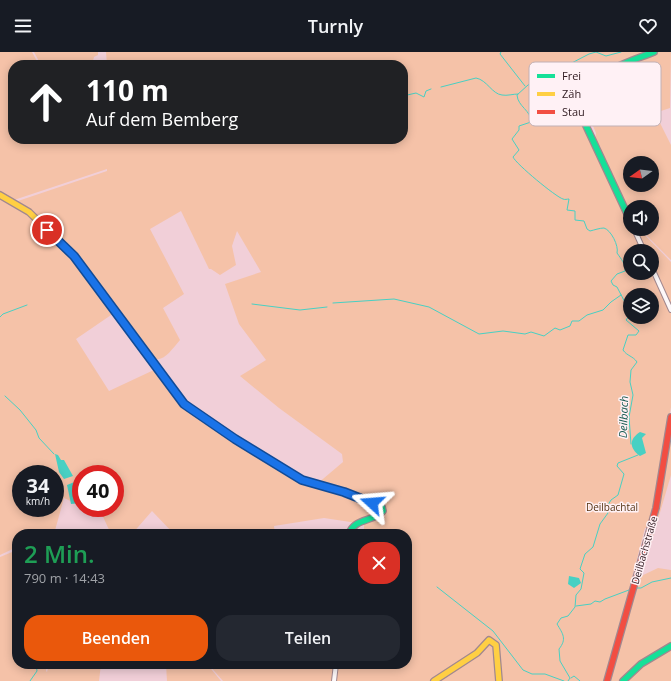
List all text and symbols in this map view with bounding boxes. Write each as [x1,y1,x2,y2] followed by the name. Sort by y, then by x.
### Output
[308,14,363,38] text: Turnly
[12,15,34,37] icon: menu
[637,15,659,37] icon: heart
[529,62,661,126] legend
[562,68,581,83] text: Frei
[86,71,169,109] text: 110 m
[20,76,72,128] icon: ahead
[562,86,581,101] text: Zäh
[562,104,585,119] text: Stau
[86,107,238,131] text: Auf dem Bemberg
[623,156,659,192] north arrow
[623,156,659,324] map controls
[623,200,659,236] button: sound
[30,213,64,247] pin
[36,219,58,241] icon: arrive
[623,244,659,280] button: search
[623,288,659,324] button: layers
[615,396,631,438] water label: Deilbach
[72,465,124,517] speed limit sign: 40
[27,472,49,499] text: 34
[351,482,393,524] position arrow
[26,494,50,508] text: km/h
[586,500,638,514] park label: Deilbachtal
[628,514,661,586] street label: Deilbachstraße
[24,537,95,570] text: 2 Min.
[358,542,400,584] button: close
[24,569,105,587] text: 790 m · 14:43
[24,615,208,661] button: Beenden
[216,615,400,661] button: Teilen

